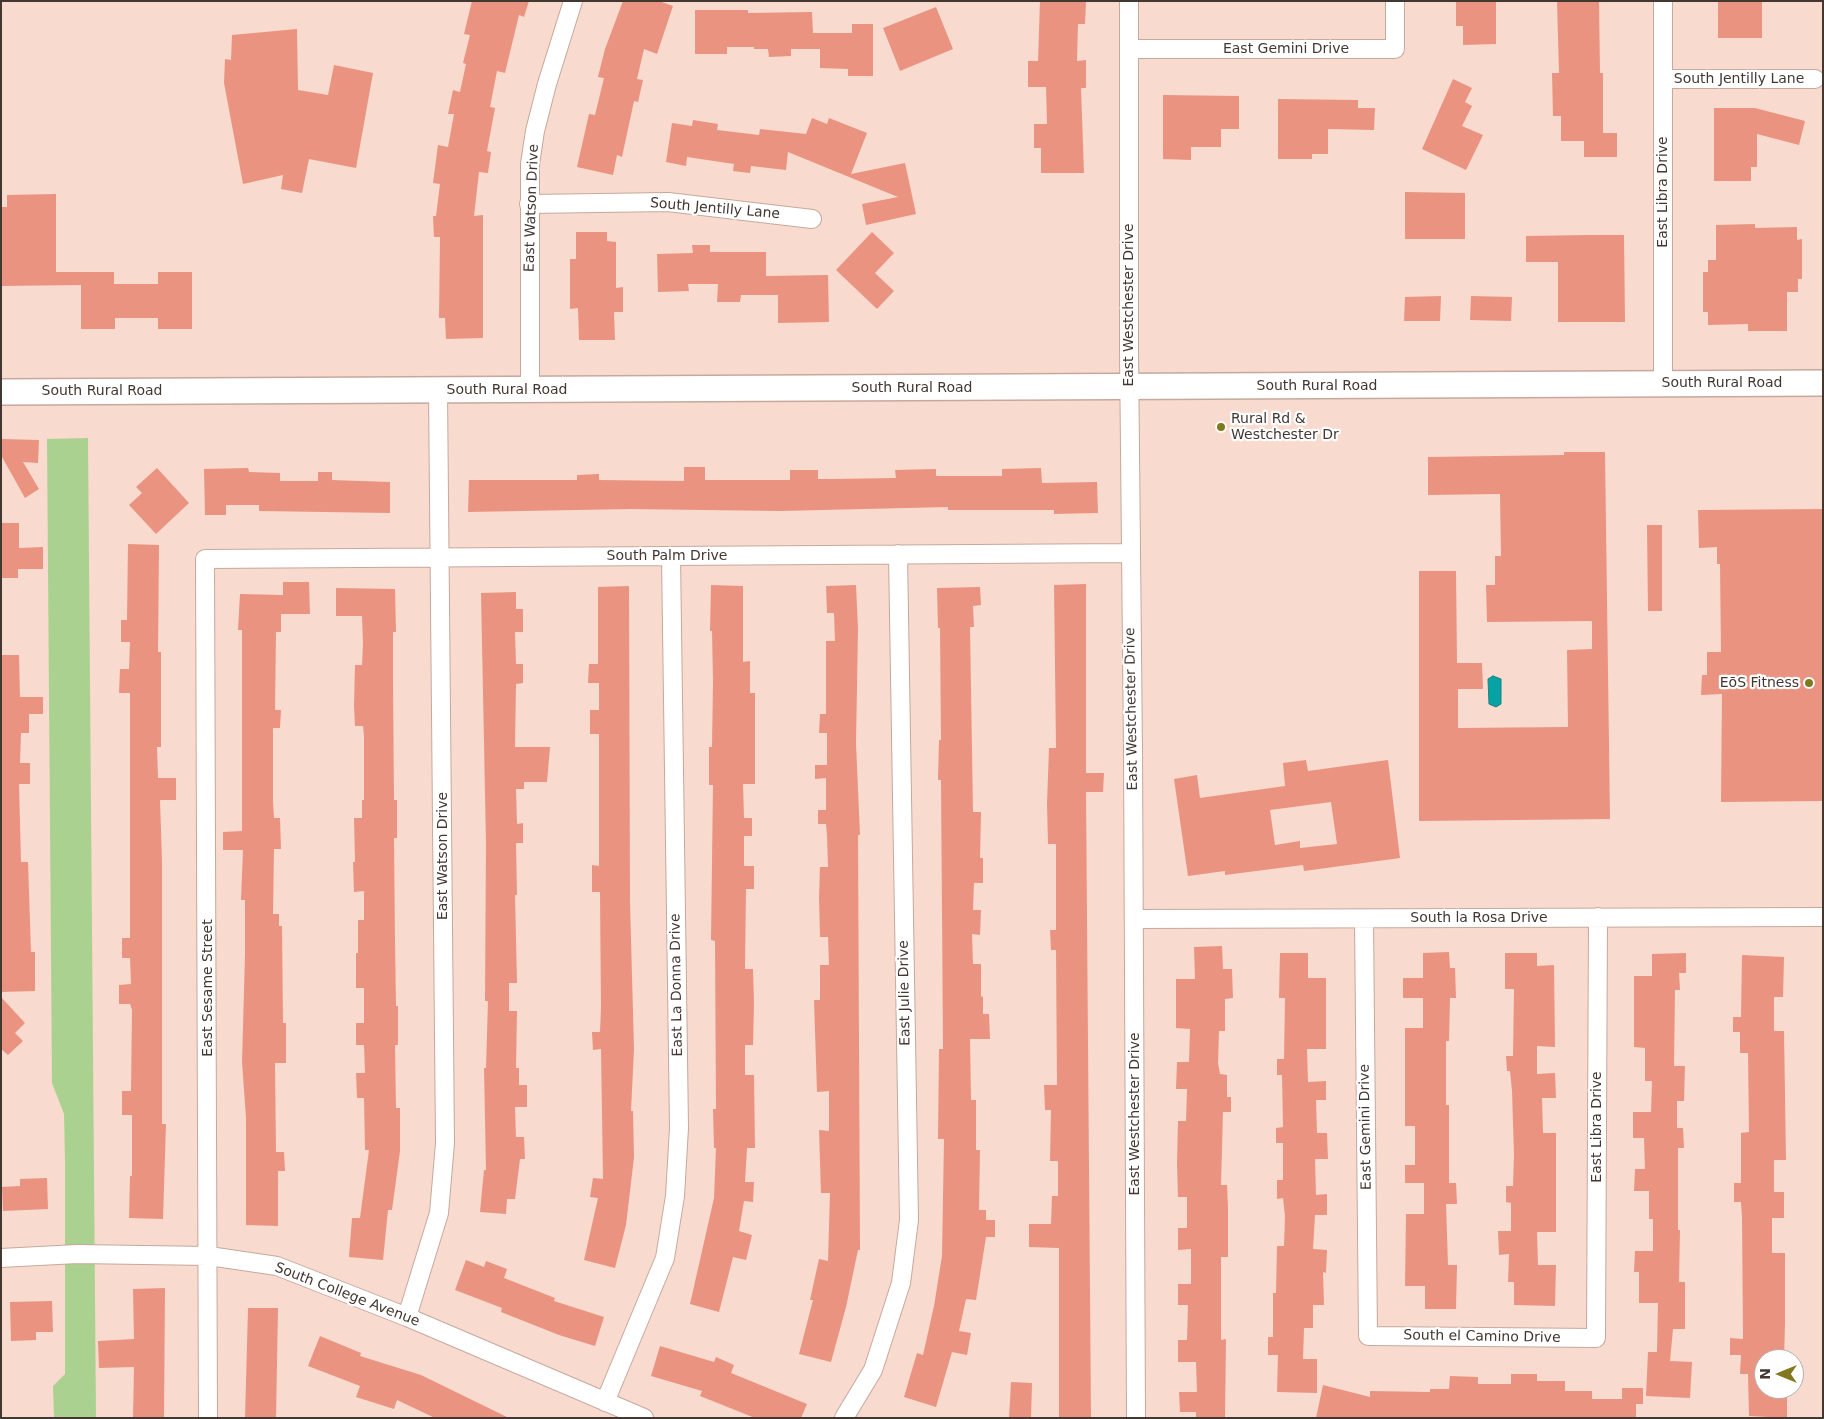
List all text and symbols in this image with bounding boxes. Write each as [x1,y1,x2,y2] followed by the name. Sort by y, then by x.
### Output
[1223,41,1349,57] street label: East Gemini Drive
[1674,71,1804,87] street label: South Jentilly Lane
[1655,136,1671,248] street label: East Libra Drive
[521,144,543,272] street label: East Watson Drive
[649,195,781,223] street label: South Jentilly Lane
[1121,223,1137,387] street label: East Westchester Drive
[1662,375,1782,391] street label: South Rural Road
[1257,378,1377,394] street label: South Rural Road
[852,380,972,396] street label: South Rural Road
[447,382,567,398] street label: South Rural Road
[42,383,162,399] street label: South Rural Road
[1231,411,1339,444] place label: Rural Rd & Westchester Dr
[1215,421,1227,433] marker: Rural Rd & Westchester Dr
[607,548,727,564] street label: South Palm Drive
[1122,627,1142,791] street label: East Westchester Drive
[1720,675,1799,691] place label: EōS Fitness
[1803,677,1815,689] marker: EōS Fitness
[435,792,451,920] street label: East Watson Drive
[1410,910,1548,926] street label: South la Rosa Drive
[667,913,687,1057] street label: East La Donna Drive
[200,919,216,1057] street label: East Sesame Street
[896,940,914,1046] street label: East Julie Drive
[1127,1032,1143,1196] street label: East Westchester Drive
[1357,1064,1375,1190] street label: East Gemini Drive
[1589,1071,1605,1183] street label: East Libra Drive
[272,1260,422,1330] street label: South College Avenue
[1403,1327,1561,1347] street label: South el Camino Drive
[1754,1349,1804,1399] north arrow
[1757,1368,1773,1380] text: N

